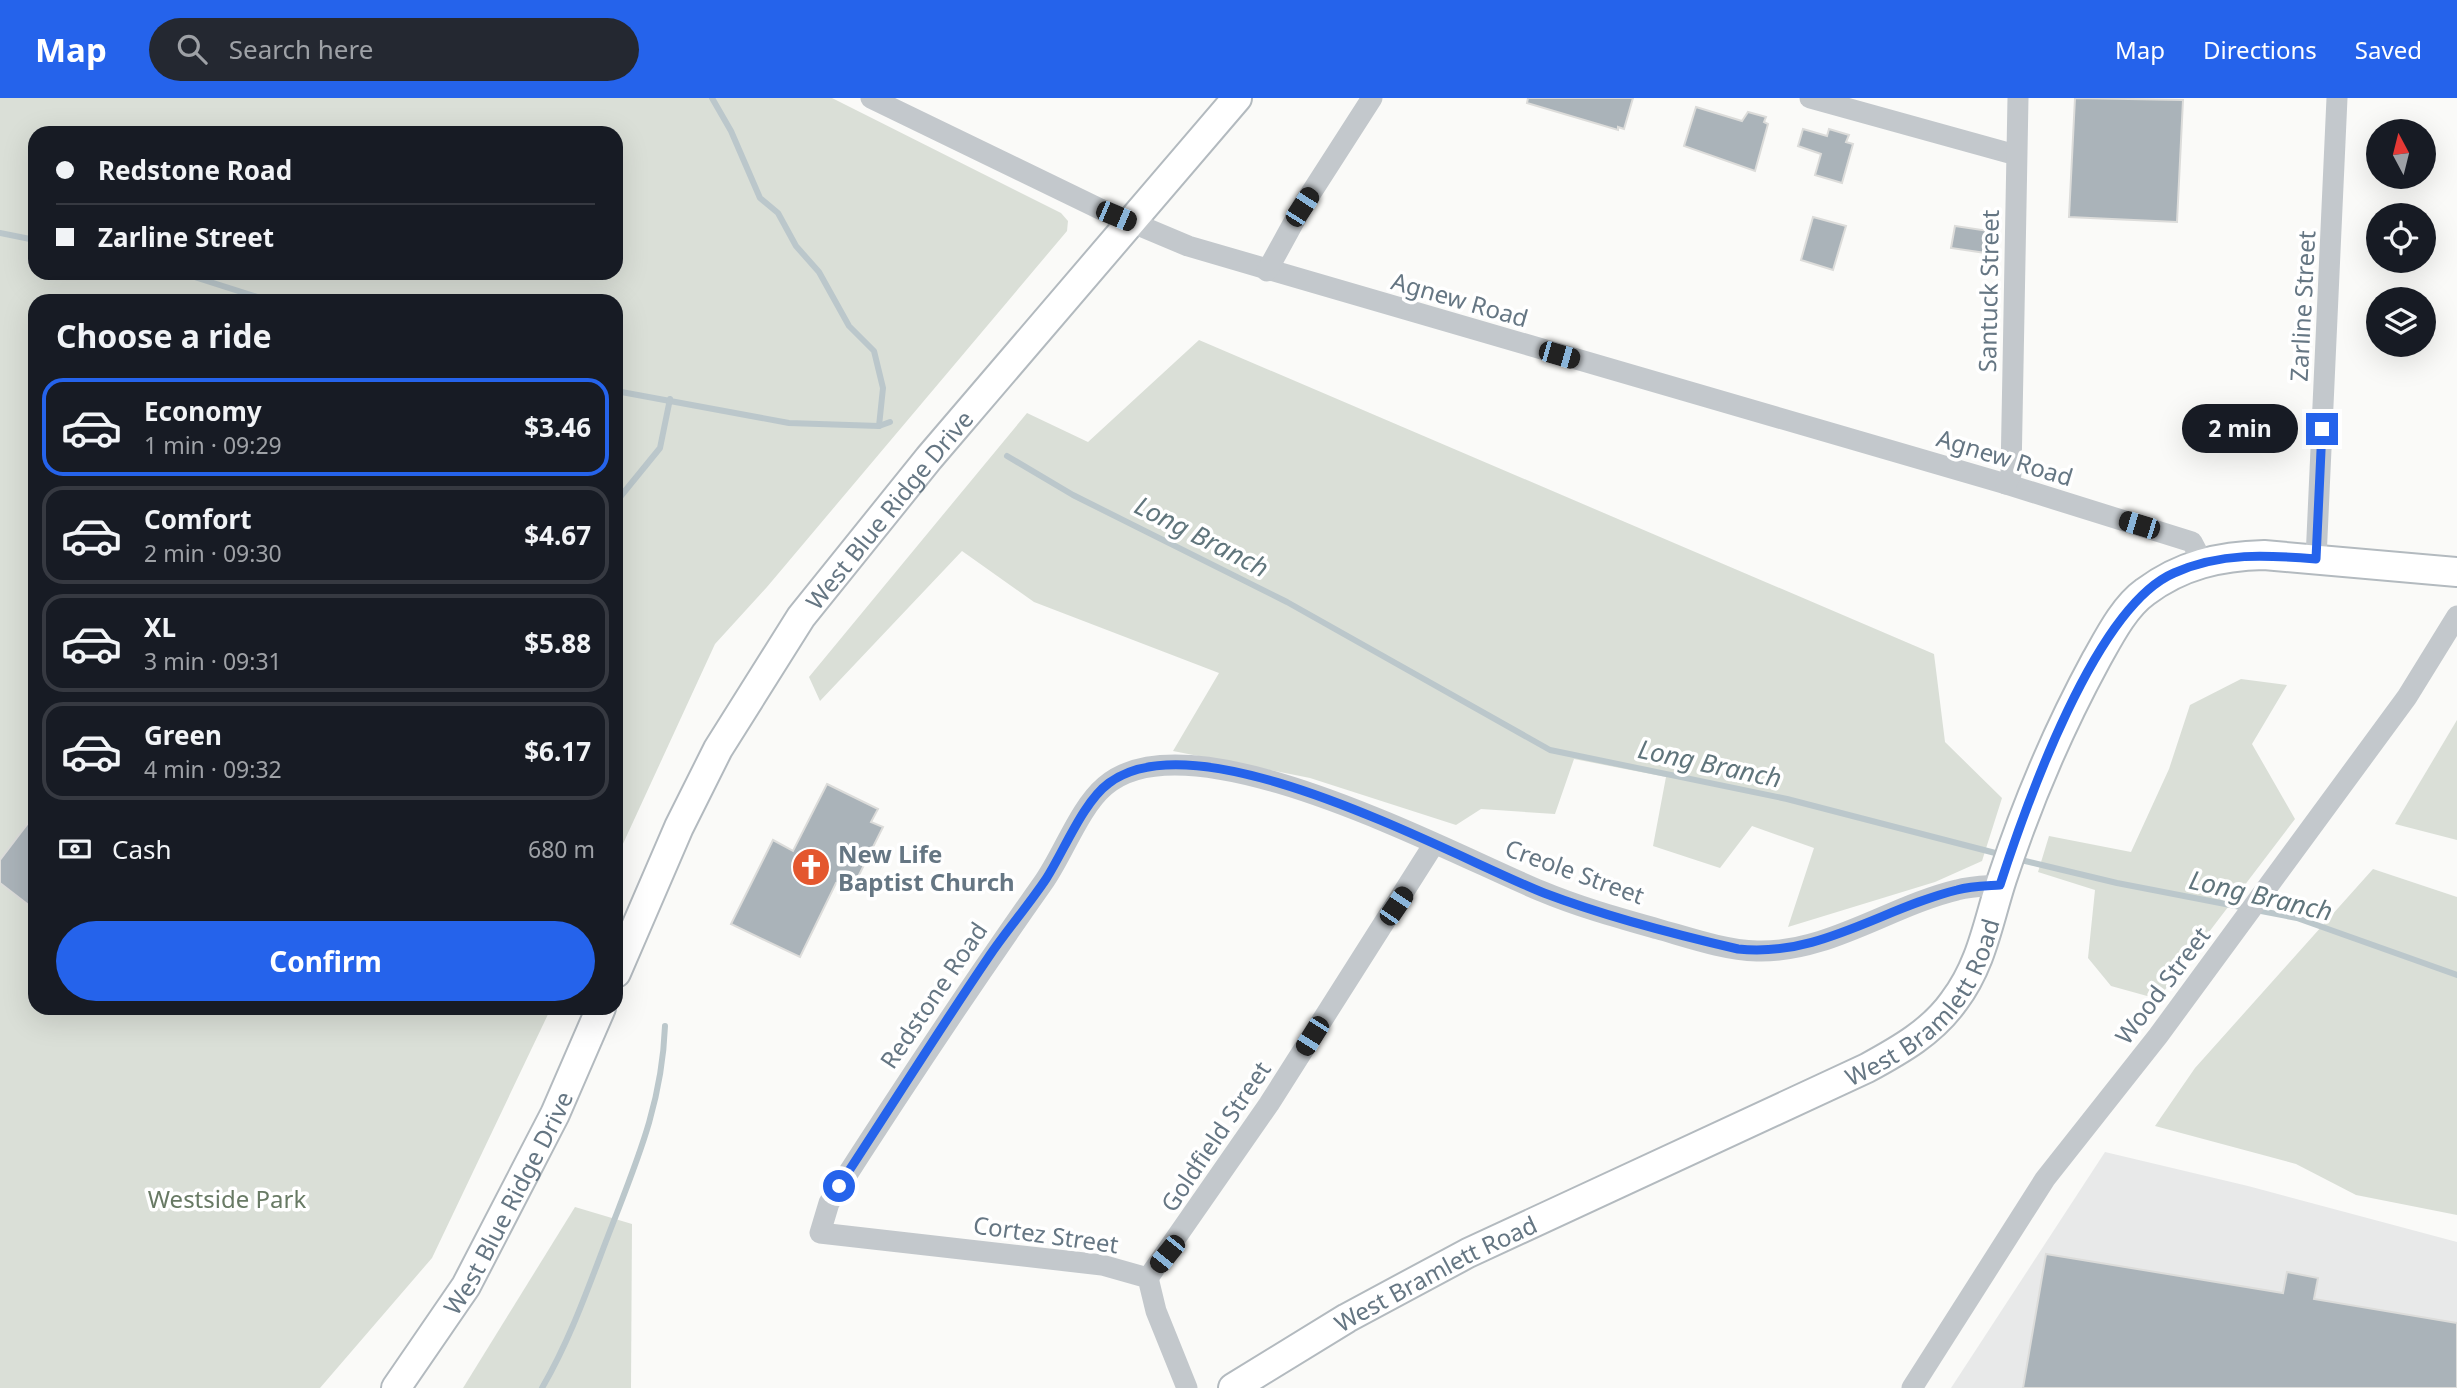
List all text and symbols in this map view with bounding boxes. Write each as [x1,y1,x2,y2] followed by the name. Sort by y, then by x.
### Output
[149,18,639,81] search box
[35,27,107,72] text: Map
[173,30,211,68] icon: search
[229,31,373,67] text: Search here
[2115,33,2165,66] text: Map
[2203,33,2317,66] text: Directions
[2355,33,2422,66] text: Saved
[2366,119,2436,189] north arrow
[2366,119,2436,357] map controls
[98,152,292,188] text: Redstone Road
[1282,184,1323,230] car
[1093,198,1140,234] car
[2366,203,2436,273] button: locate
[1970,209,2006,373] street label: Santuck Street
[98,219,274,255] text: Zarline Street
[2282,229,2322,382] street label: Zarline Street
[1388,264,1532,334] street label: Agnew Road
[2366,287,2436,357] button: layers
[56,314,272,357] text: Choose a ride
[1536,339,1583,371] car
[144,393,262,429] text: Economy
[60,396,123,459] icon: car
[797,403,980,616] street label: West Blue Ridge Drive
[2182,404,2298,454] callout: 2 min
[524,409,591,445] text: $3.46
[2208,412,2272,444] text: 2 min
[2306,413,2338,445] route end
[1933,421,2077,493] street label: Agnew Road
[144,429,282,461] text: 1 min · 09:29
[1129,487,1275,585] water label: Long Branch
[144,501,252,537] text: Comfort
[60,504,123,567] icon: car
[2116,509,2163,541] car
[524,517,591,553] text: $4.67
[144,537,282,569] text: 2 min · 09:30
[144,609,176,645] text: XL
[60,612,123,675] icon: car
[524,625,591,661] text: $5.88
[144,645,282,677] text: 3 min · 09:31
[144,717,222,753] text: Green
[60,720,123,783] icon: car
[1635,730,1785,796] water label: Long Branch
[524,733,591,769] text: $6.17
[144,753,282,785] text: 4 min · 09:32
[56,830,94,868] icon: cash
[112,831,172,867] text: Cash
[1501,831,1649,912] street label: Creole Street
[528,833,595,865] text: 680 m
[838,837,1015,898] place label: New Life Baptist Church
[790,846,832,888] church icon: New Life Baptist Church
[2186,861,2336,929] water label: Long Branch
[1376,883,1417,929] car
[1839,914,2006,1093] street label: West Bramlett Road
[872,915,994,1075] street label: Redstone Road
[2107,919,2217,1050] street label: Wood Street
[56,921,595,1001] button: Confirm
[1292,1013,1333,1059] car
[1152,1054,1278,1218] street label: Goldfield Street
[435,1086,580,1321] street label: West Blue Ridge Drive
[823,1170,855,1202] route start
[148,1182,306,1215] park label: Westside Park
[971,1207,1121,1261] street label: Cortez Street
[1328,1207,1542,1339] street label: West Bramlett Road
[1146,1231,1189,1277] car

